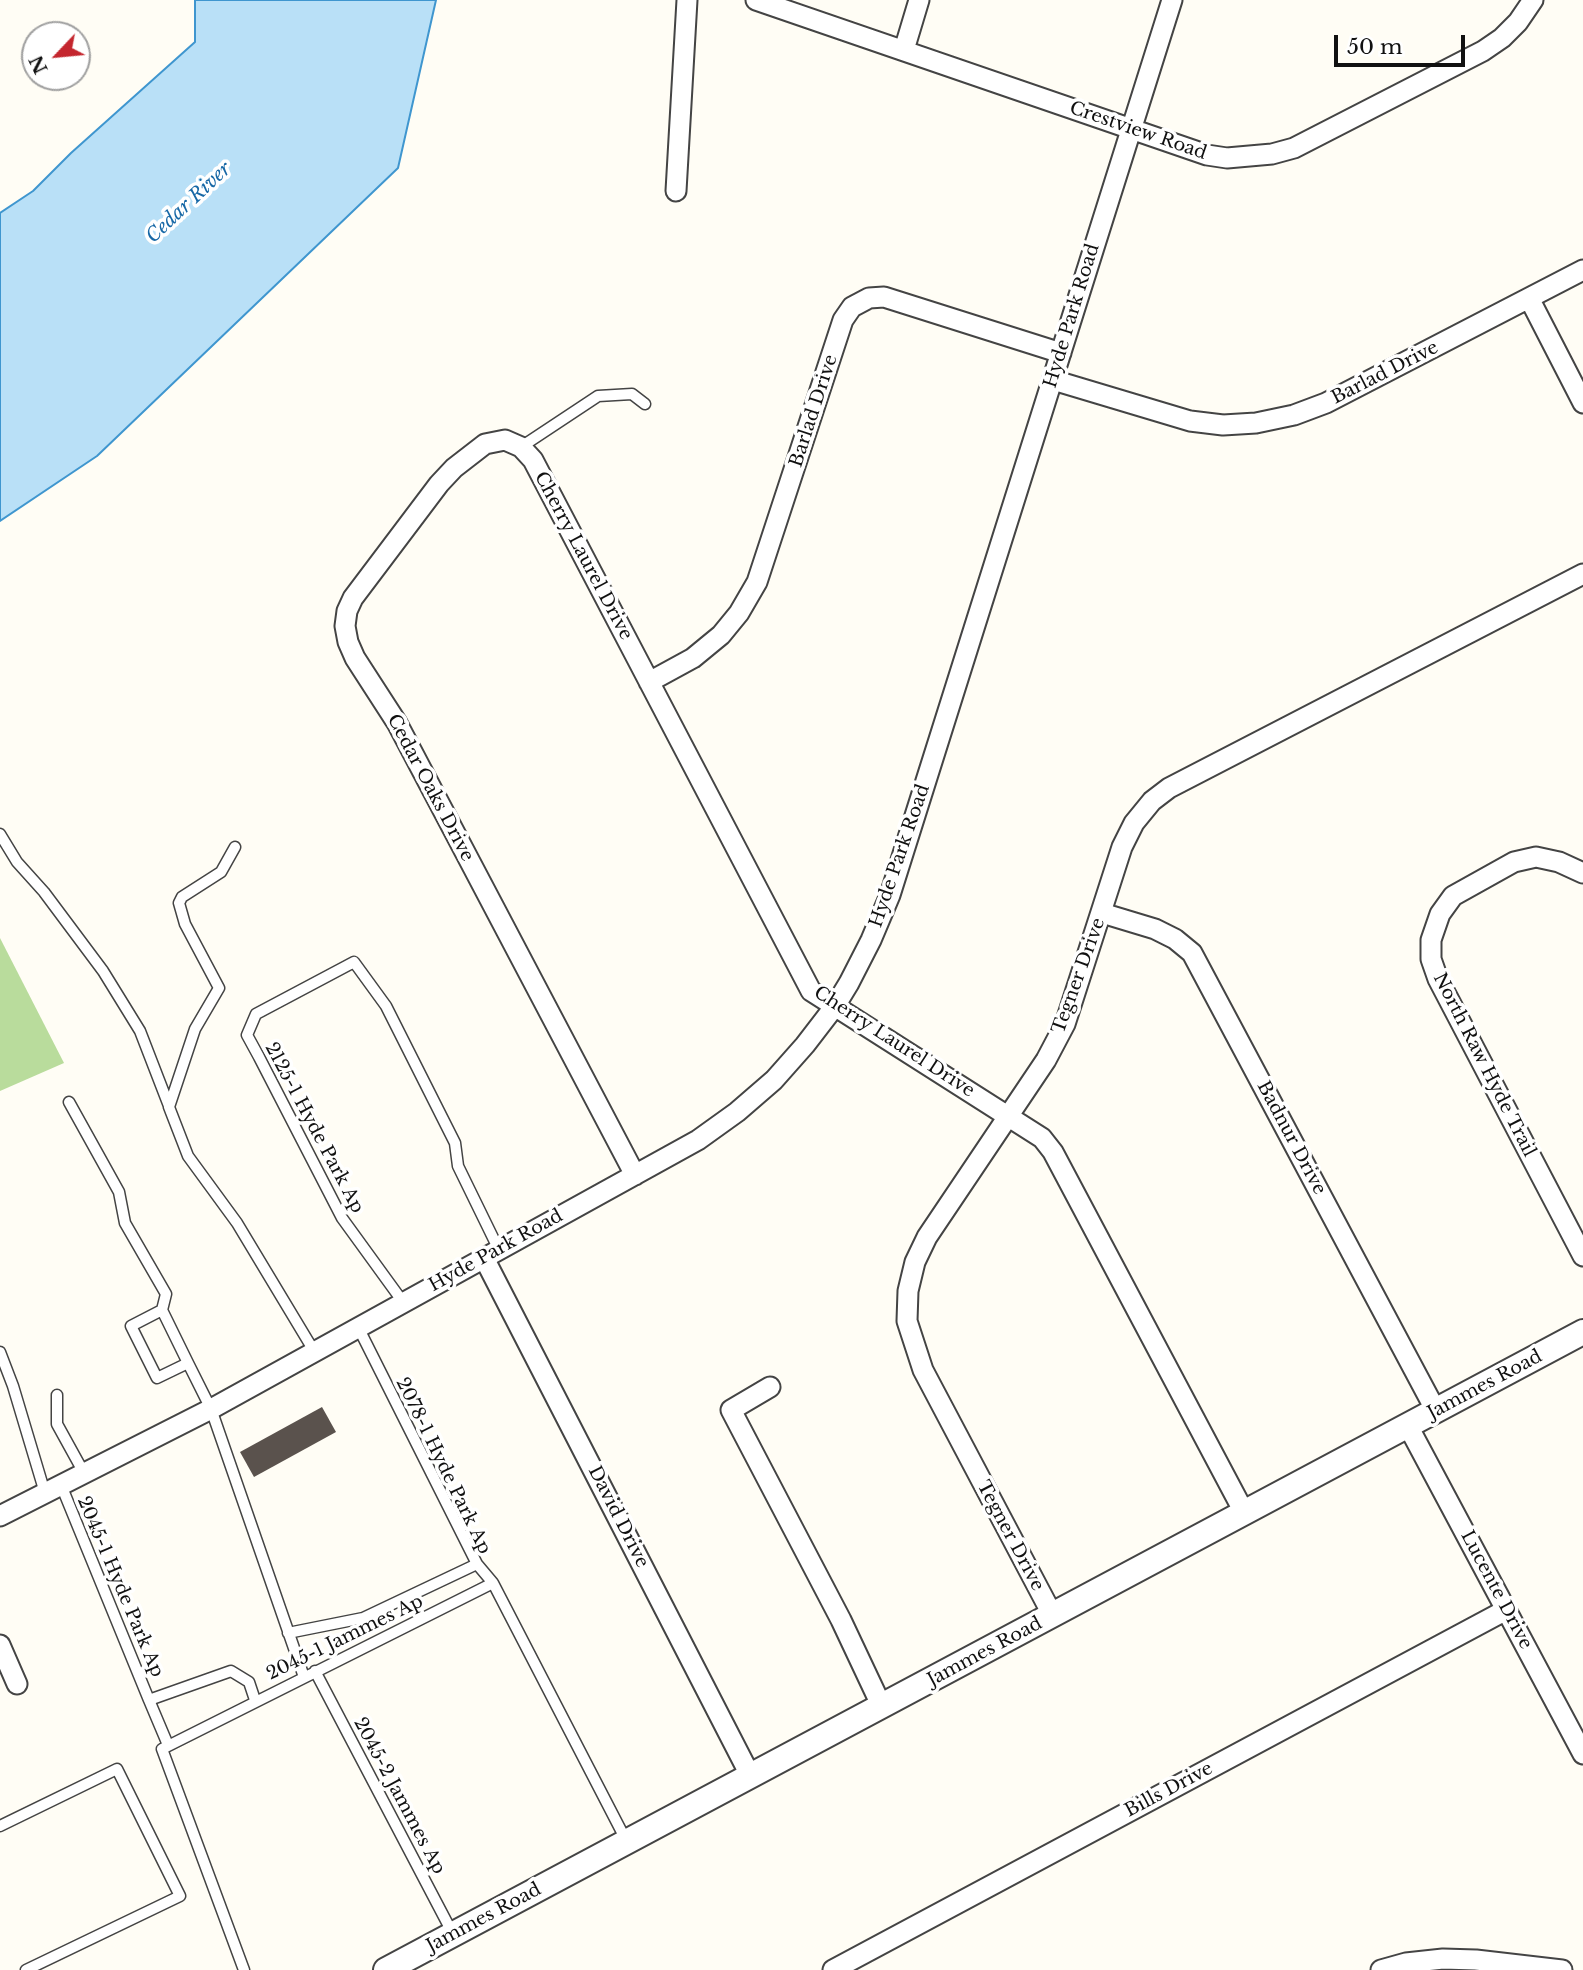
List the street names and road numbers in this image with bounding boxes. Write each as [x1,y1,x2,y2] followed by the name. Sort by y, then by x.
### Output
[1067,97,1209,165] street label: Crestview Road
[1040,241,1104,391] street label: Hyde Park Road
[1328,337,1442,409] street label: Barlad Drive
[786,352,842,470] street label: Barlad Drive
[530,468,636,644] street label: Cherry Laurel Drive
[382,711,478,865] street label: Cedar Oaks Drive
[865,782,935,930] street label: Hyde Park Road
[1048,915,1110,1037] street label: Tegner Drive
[1428,970,1540,1160] street label: North Raw Hyde Trail
[810,982,978,1102] street label: Cherry Laurel Drive
[260,1039,368,1217] street label: 2125-1 Hyde Park Ap
[1252,1077,1330,1199] street label: Badnur Drive
[425,1205,567,1297] street label: Hyde Park Road
[1424,1346,1546,1424] street label: Jammes Road
[391,1374,495,1558] street label: 2078-1 Hyde Park Ap
[583,1463,653,1571] street label: David Drive
[972,1477,1048,1595] street label: Tegner Drive
[72,1493,168,1681] street label: 2045-1 Hyde Park Ap
[1456,1527,1536,1653] street label: Lucente Drive
[263,1591,427,1685] street label: 2045-1 Jammes Ap
[924,1613,1046,1691] street label: Jammes Road
[349,1714,449,1878] street label: 2045-2 Jammes Ap
[1121,1758,1217,1822] street label: Bills Drive
[423,1879,545,1957] street label: Jammes Road

